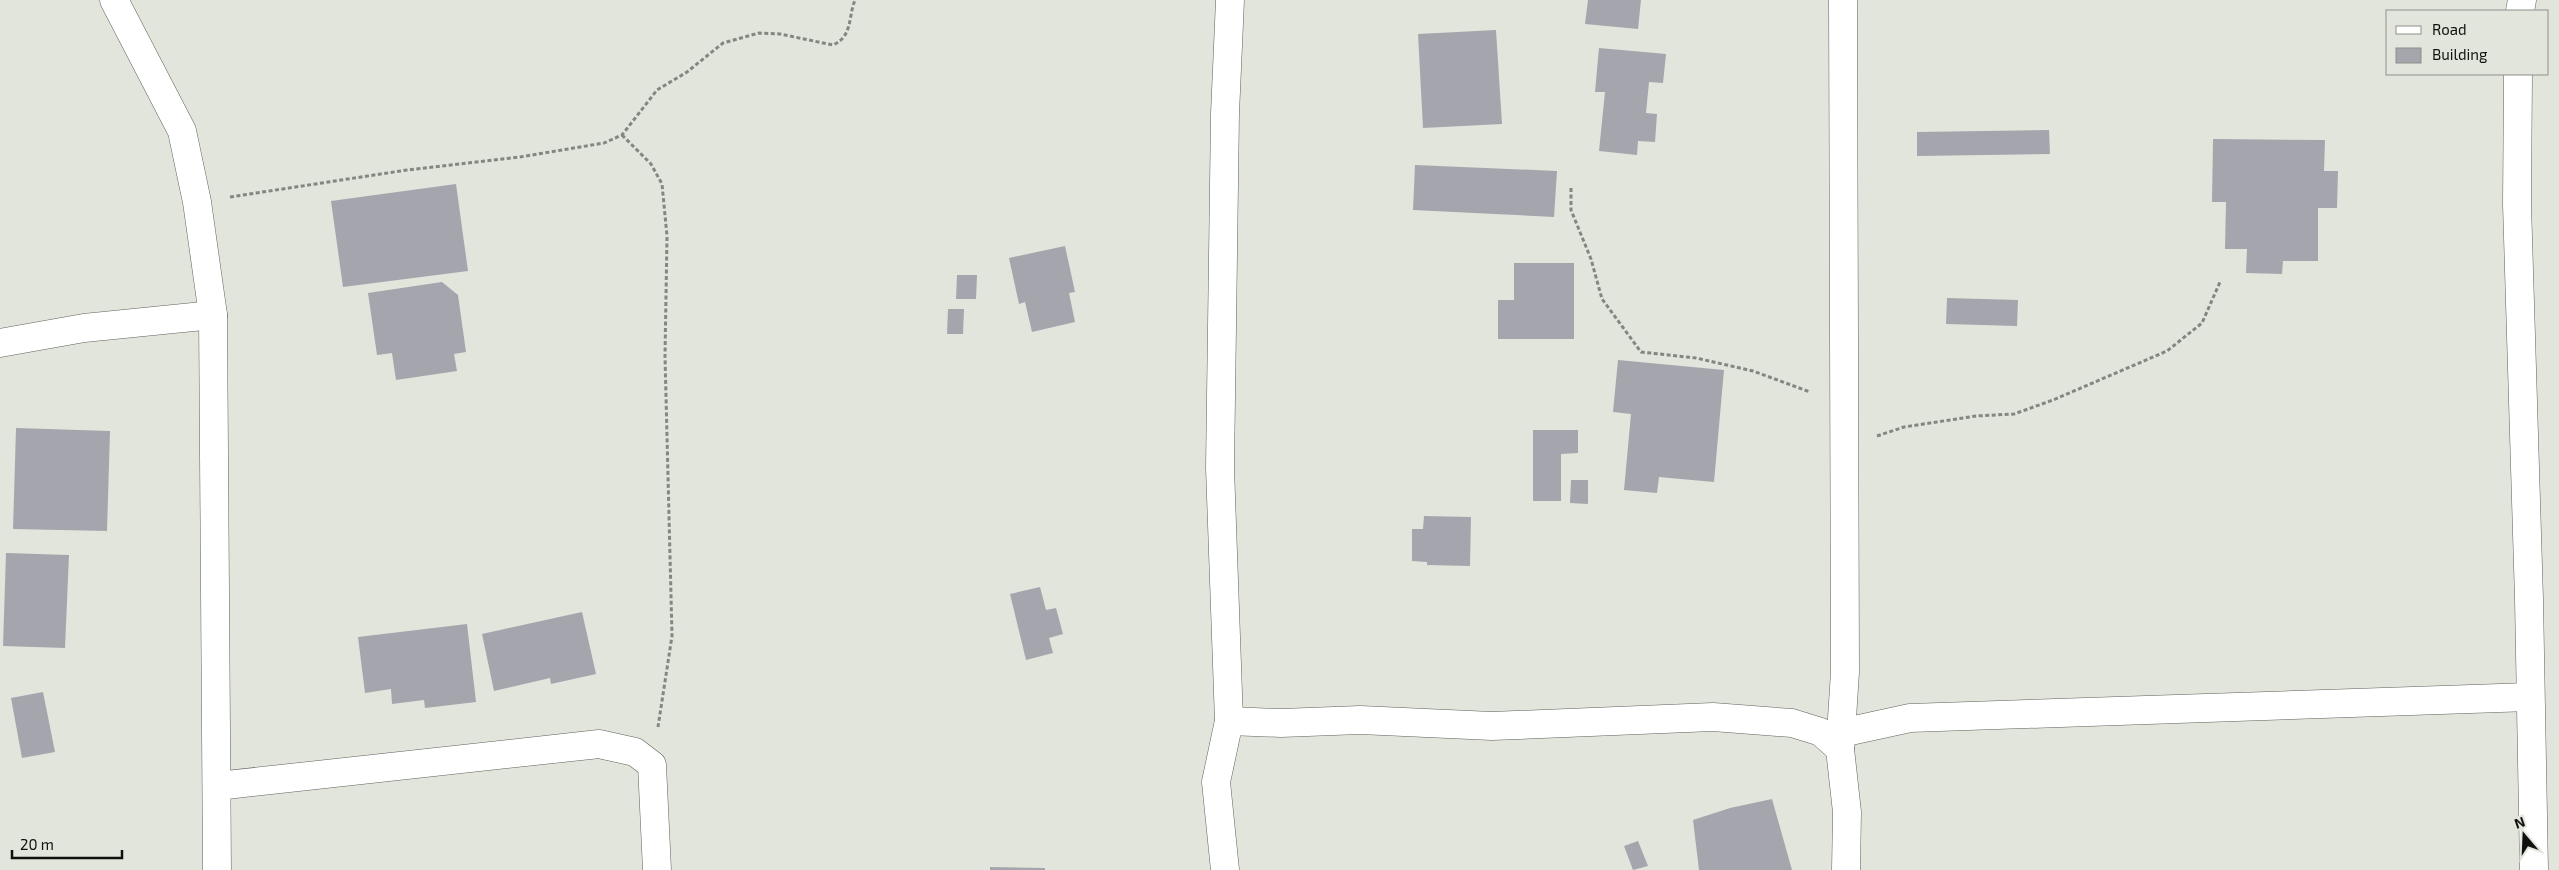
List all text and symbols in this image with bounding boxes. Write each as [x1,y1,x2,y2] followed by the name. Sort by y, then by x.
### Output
[2386,10,2549,75] legend
[2432,20,2467,38] text: Road
[2432,45,2488,63] text: Building
[2499,810,2549,860] north arrow
[2512,813,2527,832] text: N
[12,828,122,860] scale bar
[20,835,54,853] text: 20 m

